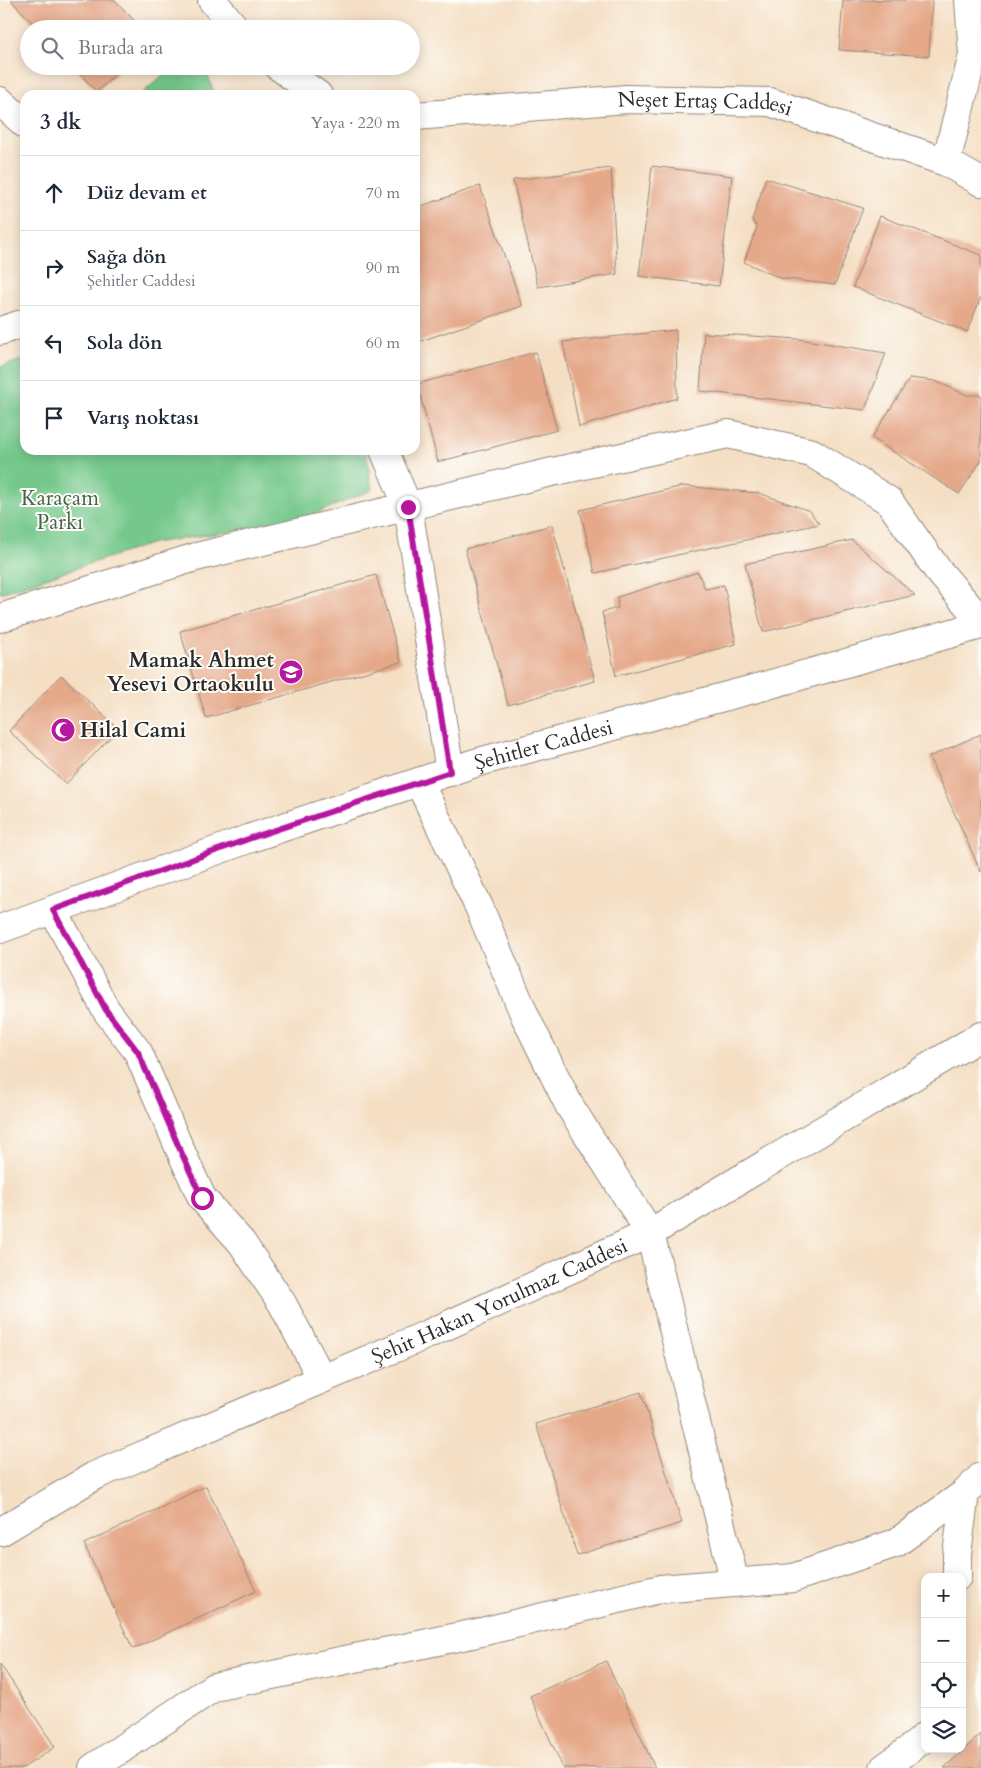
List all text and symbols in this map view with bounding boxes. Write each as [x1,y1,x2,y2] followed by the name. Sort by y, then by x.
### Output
[20,20,420,75] search box
[38,34,66,62] icon: search
[78,35,163,61] text: Burada ara
[617,84,796,124] street label: Neşet Ertaş Caddesi
[40,108,81,137] text: 3 dk
[311,112,400,134] text: Yaya · 220 m
[40,179,68,207] icon: ahead
[87,180,207,206] text: Düz devam et
[366,182,400,204] text: 70 m
[87,244,167,270] text: Sağa dön
[40,254,68,282] icon: right
[366,257,400,279] text: 90 m
[87,270,195,292] text: Şehitler Caddesi
[40,329,68,357] icon: left
[87,330,162,356] text: Sola dön
[366,332,400,354] text: 60 m
[40,404,68,432] icon: arrive
[87,405,199,431] text: Varış noktası
[21,484,99,537] park label: Karaçam Parkı
[397,496,420,519] route end
[107,646,275,699] place label: Mamak Ahmet Yesevi Ortaokulu
[278,659,304,685] school or university icon: Mamak Ahmet Yesevi Ortaokulu
[471,713,616,778] street label: Şehitler Caddesi
[80,716,187,745] place label: Hilal Cami
[50,717,76,743] mosque icon: Hilal Cami
[191,1187,214,1210] route start
[367,1231,632,1371] street label: Şehit Hakan Yorulmaz Caddesi
[921,1573,966,1753] map controls
[921,1573,966,1618] button: +
[921,1618,966,1663] button: −
[921,1663,966,1708] button: locate
[921,1708,966,1753] button: layers

